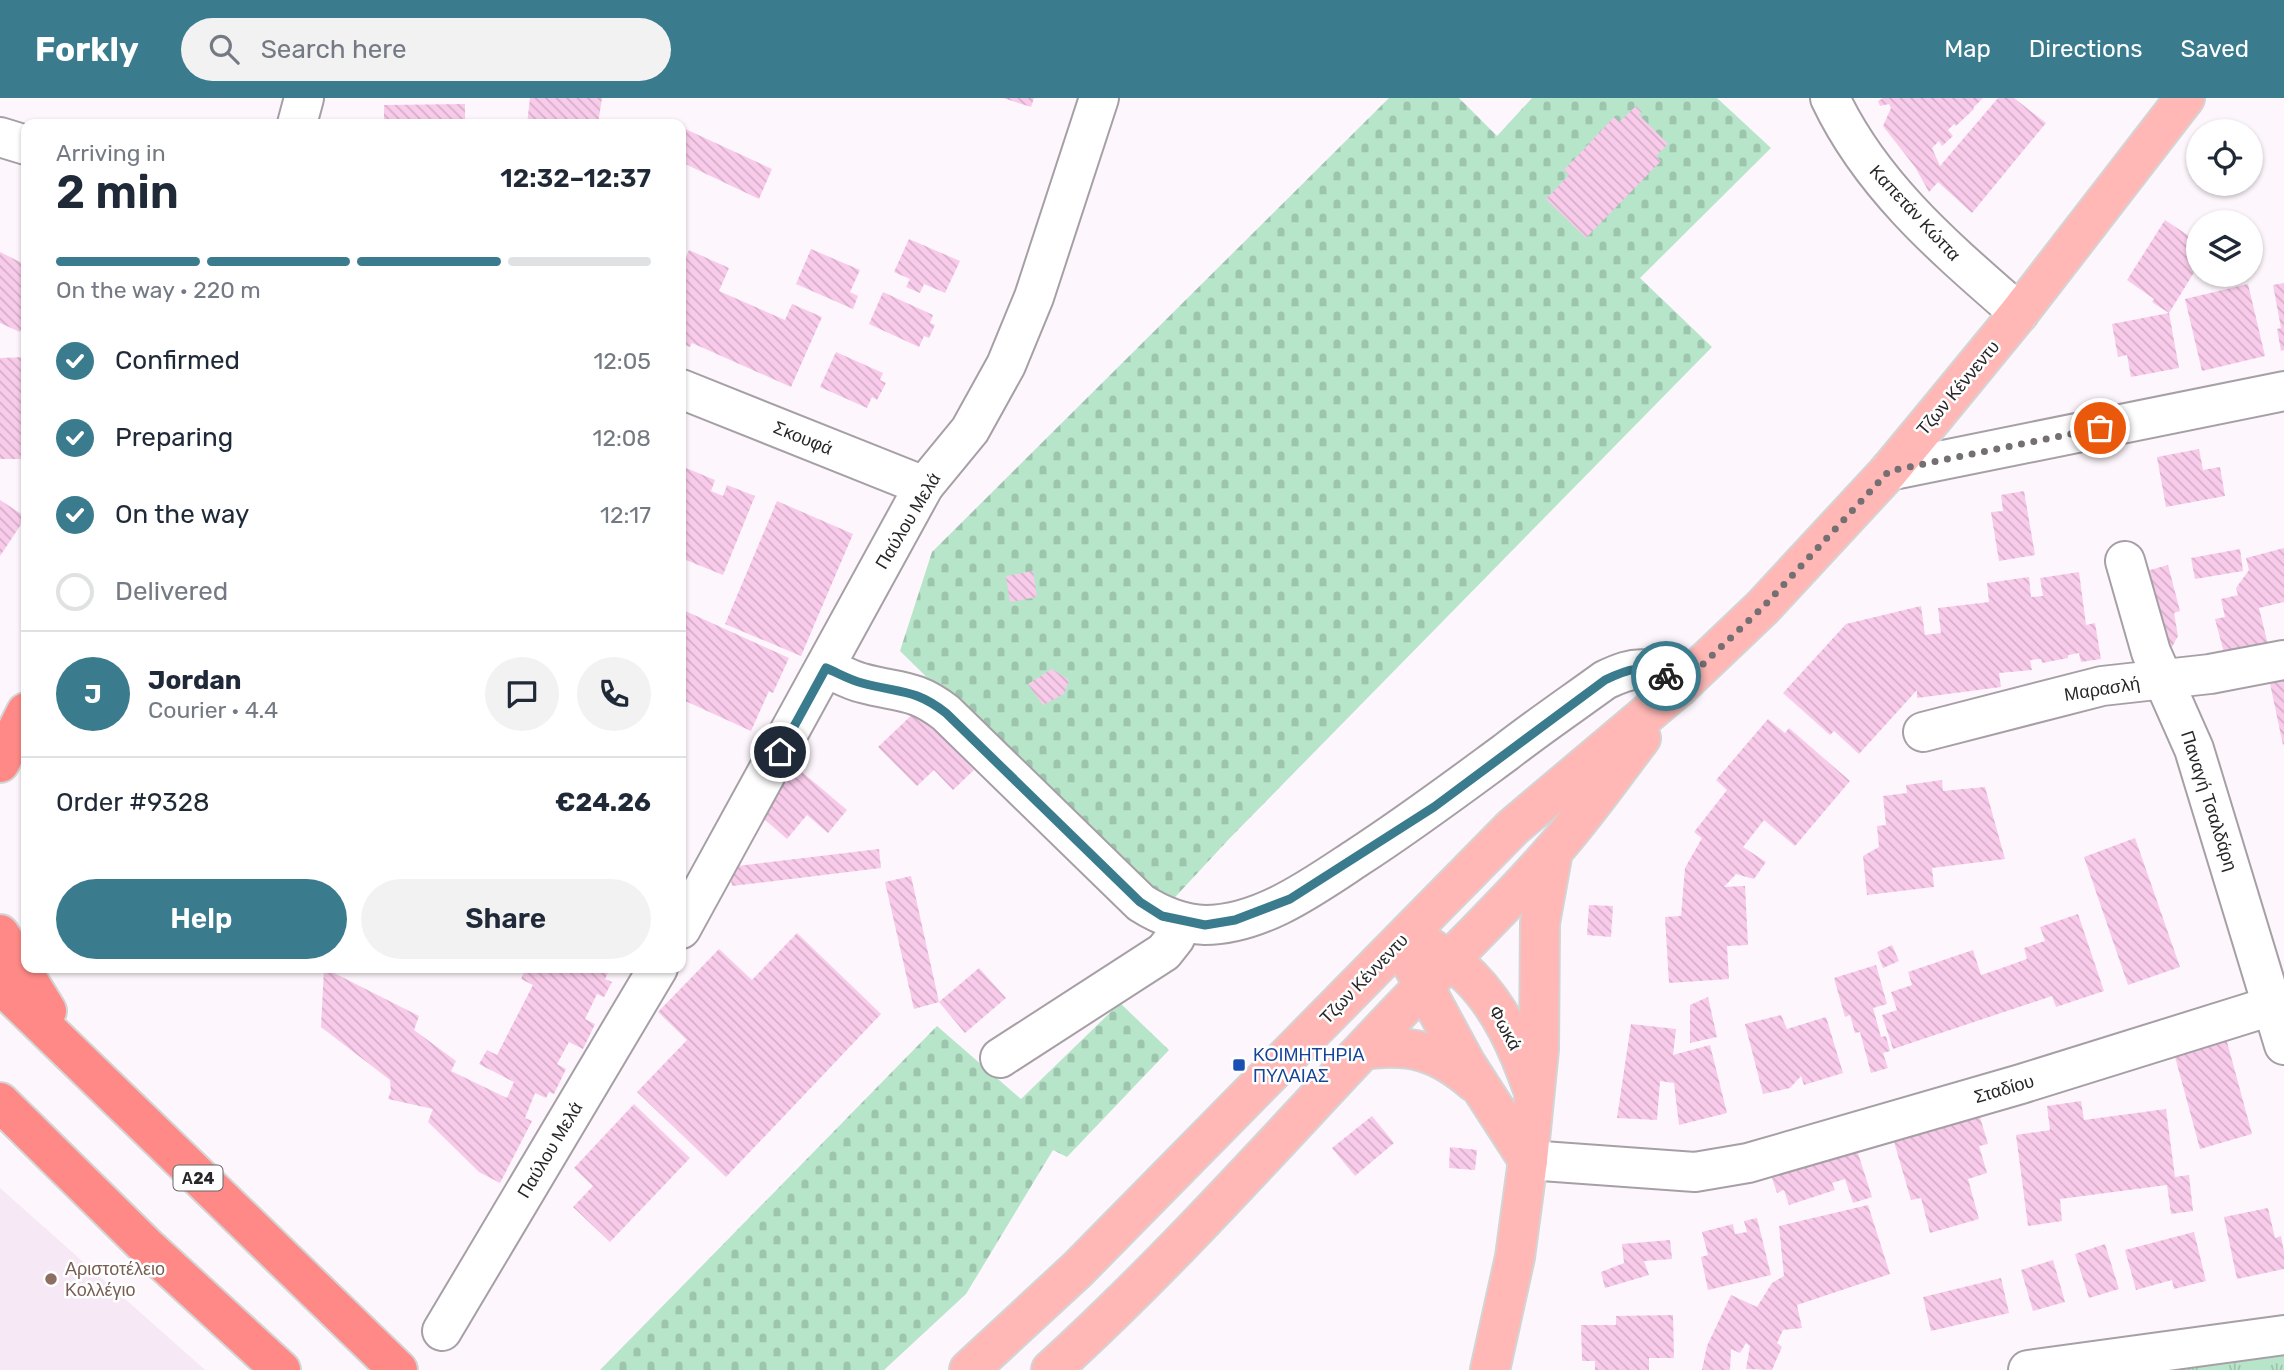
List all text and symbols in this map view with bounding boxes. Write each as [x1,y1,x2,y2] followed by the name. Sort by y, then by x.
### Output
[181,18,671,81] search box
[35,30,139,69] text: Forkly
[205,30,243,68] icon: search
[261,34,407,65] text: Search here
[1944,35,1991,63] text: Map
[2029,35,2142,63] text: Directions
[2180,35,2249,63] text: Saved
[2186,119,2263,287] map controls
[2186,119,2263,196] button: locate
[56,139,166,167] text: Arriving in
[1865,160,1965,266] street label: Καπετάν Κώττα
[500,163,651,194] text: 12:32–12:37
[56,165,179,220] text: 2 min
[2186,210,2263,287] button: layers
[56,276,261,304] text: On the way · 220 m
[1912,336,2004,440] street label: Τζων Κέννεντυ
[56,342,94,380] icon: check
[115,345,240,376] text: Confirmed
[594,347,651,375] text: 12:05
[2070,398,2130,458] pin
[2081,409,2119,447] icon: bag
[770,416,836,460] street label: Σκουφά
[56,419,94,457] icon: check
[115,422,233,453] text: Preparing
[593,424,651,452] text: 12:08
[871,469,945,573] street label: Παύλου Μελά
[56,496,94,534] icon: check
[115,499,249,530] text: On the way
[600,501,651,529] text: 12:17
[115,576,228,607] text: Delivered
[1631,641,1701,711] courier
[485,657,559,731] button: chat
[577,657,651,731] button: phone
[1647,657,1685,695] icon: bike
[148,665,241,696] text: Jordan
[2063,672,2141,706] street label: Μαρασλή
[84,679,102,710] text: J
[148,696,278,724] text: Courier · 4.4
[750,722,810,782] pin
[2176,728,2242,874] street label: Παναγή Τσαλδάρη
[761,733,799,771] icon: home
[56,787,209,818] text: Order #9328
[555,787,651,818] text: €24.26
[56,879,347,959] button: Help
[361,879,651,959] button: Share
[1315,929,1413,1029] street label: Τζων Κέννεντυ
[1484,1002,1526,1054] street label: Φωκά
[1253,1044,1364,1087] place label: ΚΟΙΜΗΤΗΡΙΑ ΠΥΛΑΙΑΣ
[1231,1057,1247,1073] marker: ΚΟΙΜΗΤΗΡΙΑ ΠΥΛΑΙΑΣ
[1971,1070,2037,1108] street label: Σταδίου
[513,1098,587,1202] street label: Παύλου Μελά
[174,1166,222,1190] road number: Α24
[65,1258,165,1301] place label: Αριστοτέλειο Κολλέγιο
[43,1271,59,1287] marker: Αριστοτέλειο Κολλέγιο

